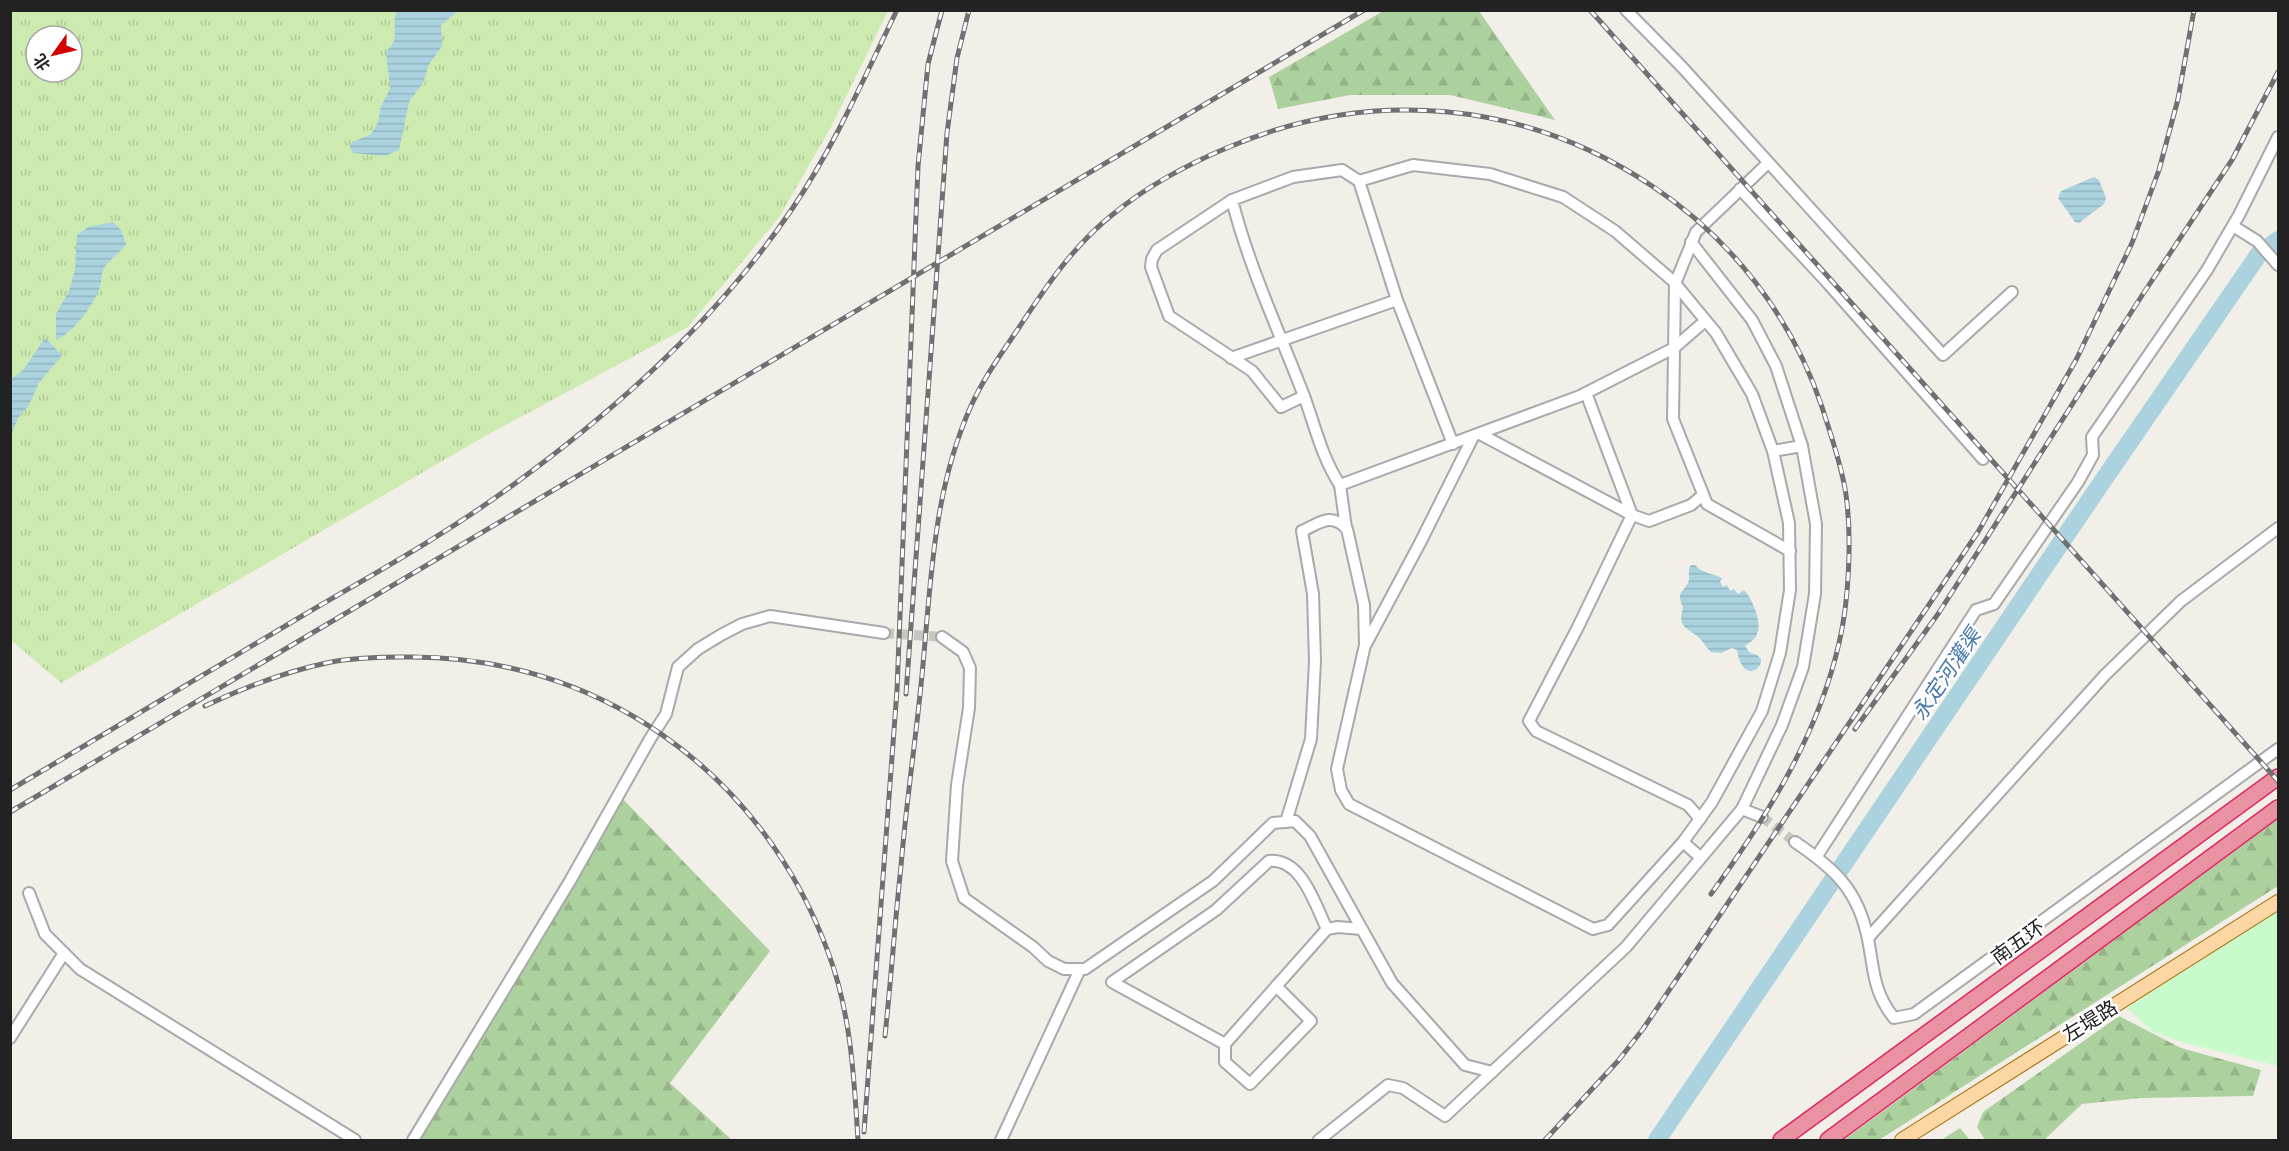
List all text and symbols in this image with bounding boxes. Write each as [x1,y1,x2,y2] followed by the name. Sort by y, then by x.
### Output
[24,24,84,84] north arrow
[30,50,54,74] text: 北
[1906,621,1987,725] water label: 永定河灌渠
[1987,915,2049,969] street label: 南五环
[2058,995,2122,1047] street label: 左堤路

